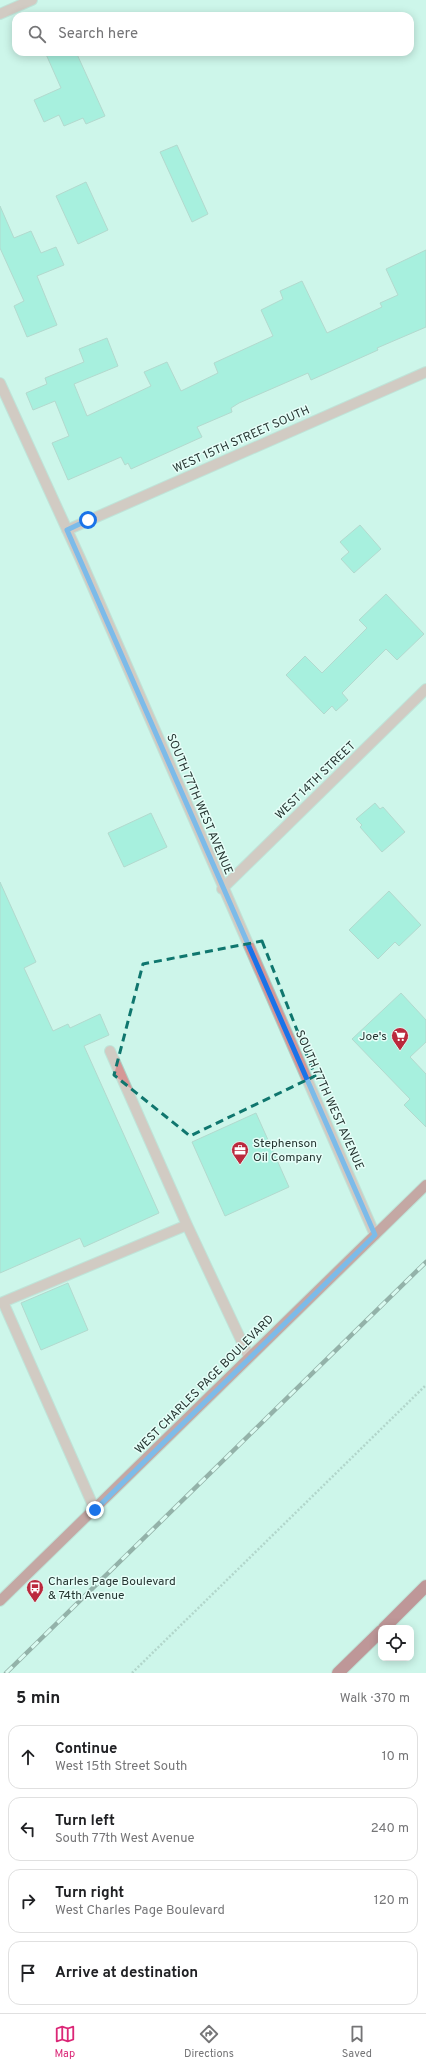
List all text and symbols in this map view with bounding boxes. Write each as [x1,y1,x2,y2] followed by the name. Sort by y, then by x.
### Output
[12,12,414,56] search box
[26,23,48,45] icon: search
[58,25,138,44] text: Search here
[170,402,312,477] street label: WEST 15TH STREET SOUTH
[79,511,97,529] route start
[162,731,236,877] street label: SOUTH 77TH WEST AVENUE
[272,738,359,823] street label: WEST 14TH STREET
[390,1026,410,1051] supermarket icon: Joe's
[291,1028,367,1173] street label: SOUTH 77TH WEST AVENUE
[359,1029,387,1045] place label: Joe's
[253,1136,322,1166] place label: Stephenson Oil Company
[230,1140,250,1165] office icon: Stephenson Oil Company
[132,1312,278,1458] street label: WEST CHARLES PAGE BOULEVARD
[86,1501,104,1519] route end
[48,1574,176,1604] place label: Charles Page Boulevard & 74th Avenue
[25,1578,45,1603] bus stop icon: Charles Page Boulevard & 74th Avenue
[378,1625,414,1661] map controls
[378,1625,414,1661] button: locate
[16,1688,60,1710] text: 5 min
[340,1691,410,1707] text: Walk · 370 m
[55,1740,117,1759] text: Continue
[17,1746,39,1768] icon: ahead
[382,1749,409,1765] text: 10 m
[55,1759,187,1775] text: West 15th Street South
[55,1812,115,1831] text: Turn left
[17,1818,39,1840] icon: left
[371,1821,409,1837] text: 240 m
[55,1831,194,1847] text: South 77th West Avenue
[55,1884,124,1903] text: Turn right
[17,1890,39,1912] icon: right
[374,1893,409,1909] text: 120 m
[55,1903,225,1919] text: West Charles Page Boulevard
[17,1962,39,1984] icon: arrive
[55,1964,198,1983] text: Arrive at destination
[54,2023,76,2061] tab: Map
[184,2023,234,2061] tab: Directions
[342,2023,372,2061] tab: Saved

